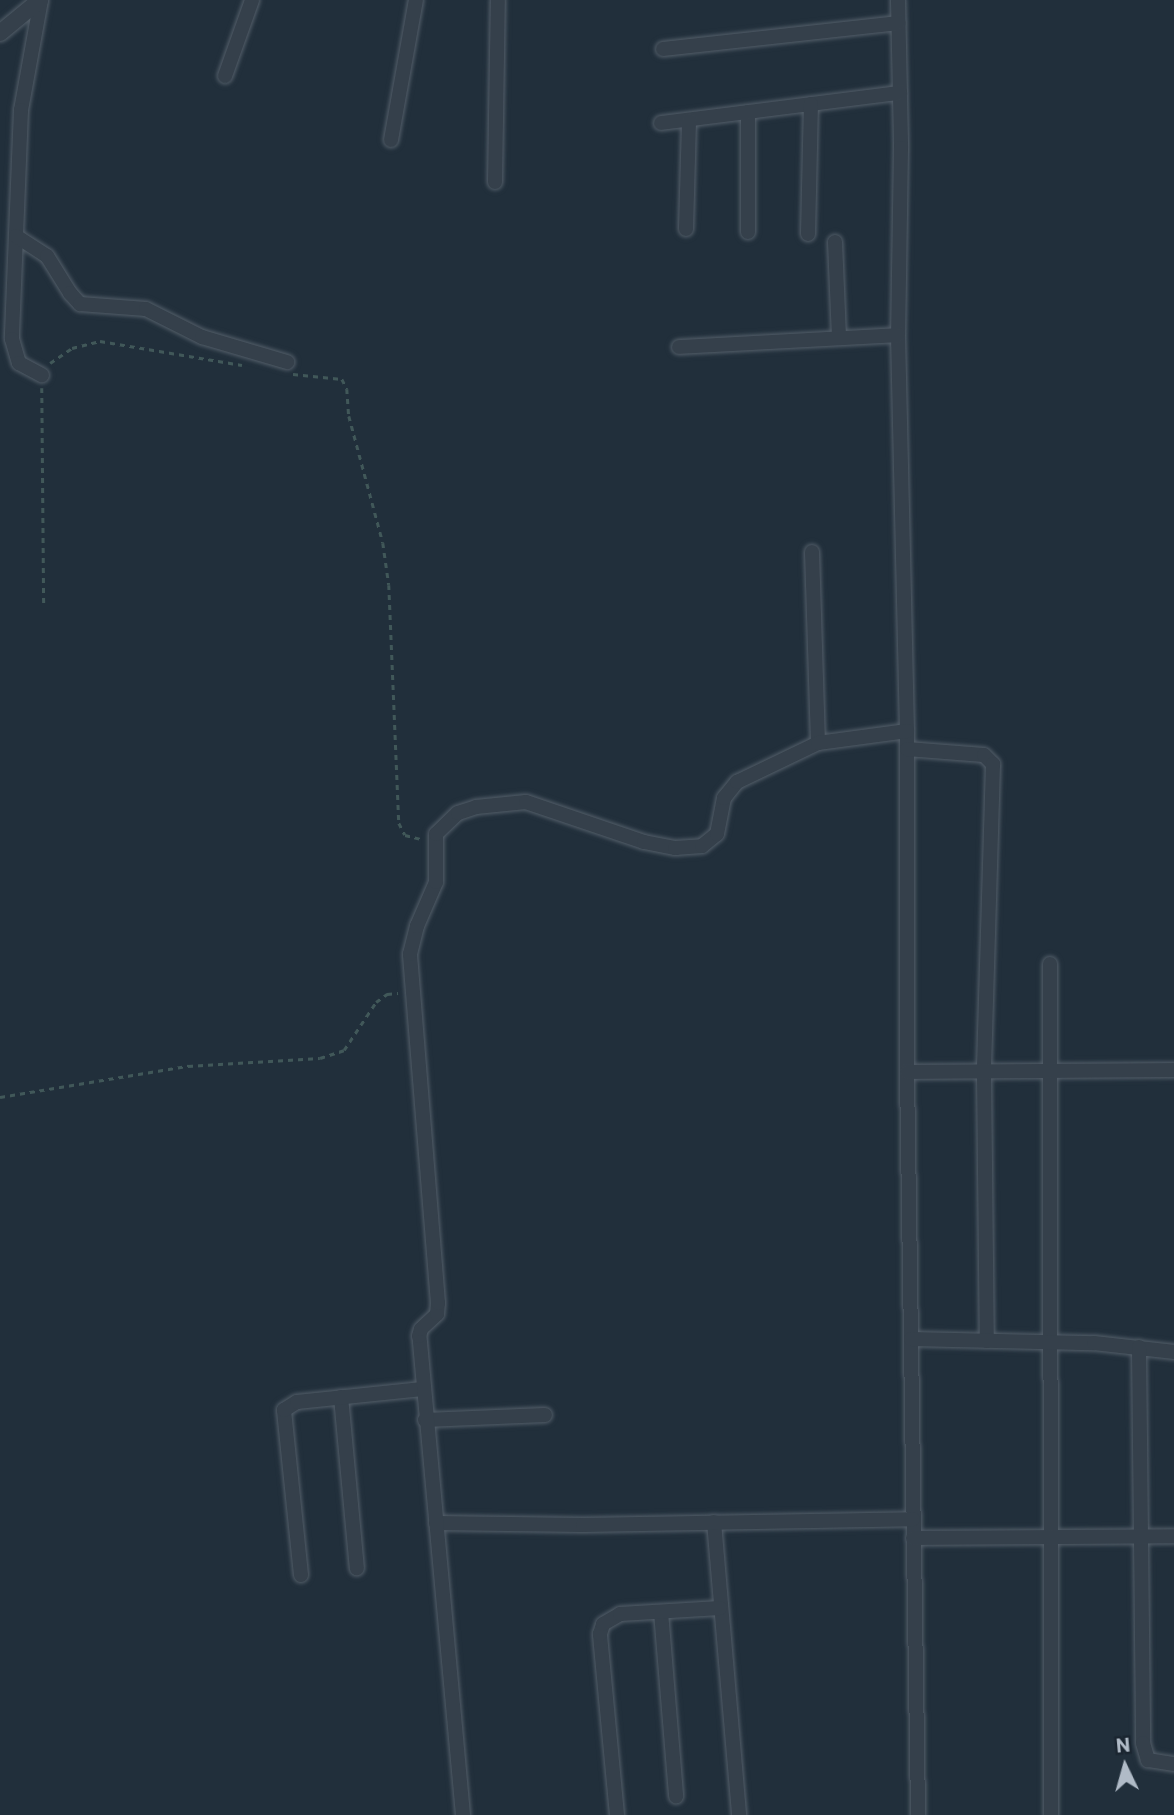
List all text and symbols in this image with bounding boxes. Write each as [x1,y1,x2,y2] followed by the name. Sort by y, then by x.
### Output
[1090,1731,1160,1801] north arrow
[1115,1733,1131,1757] text: N

